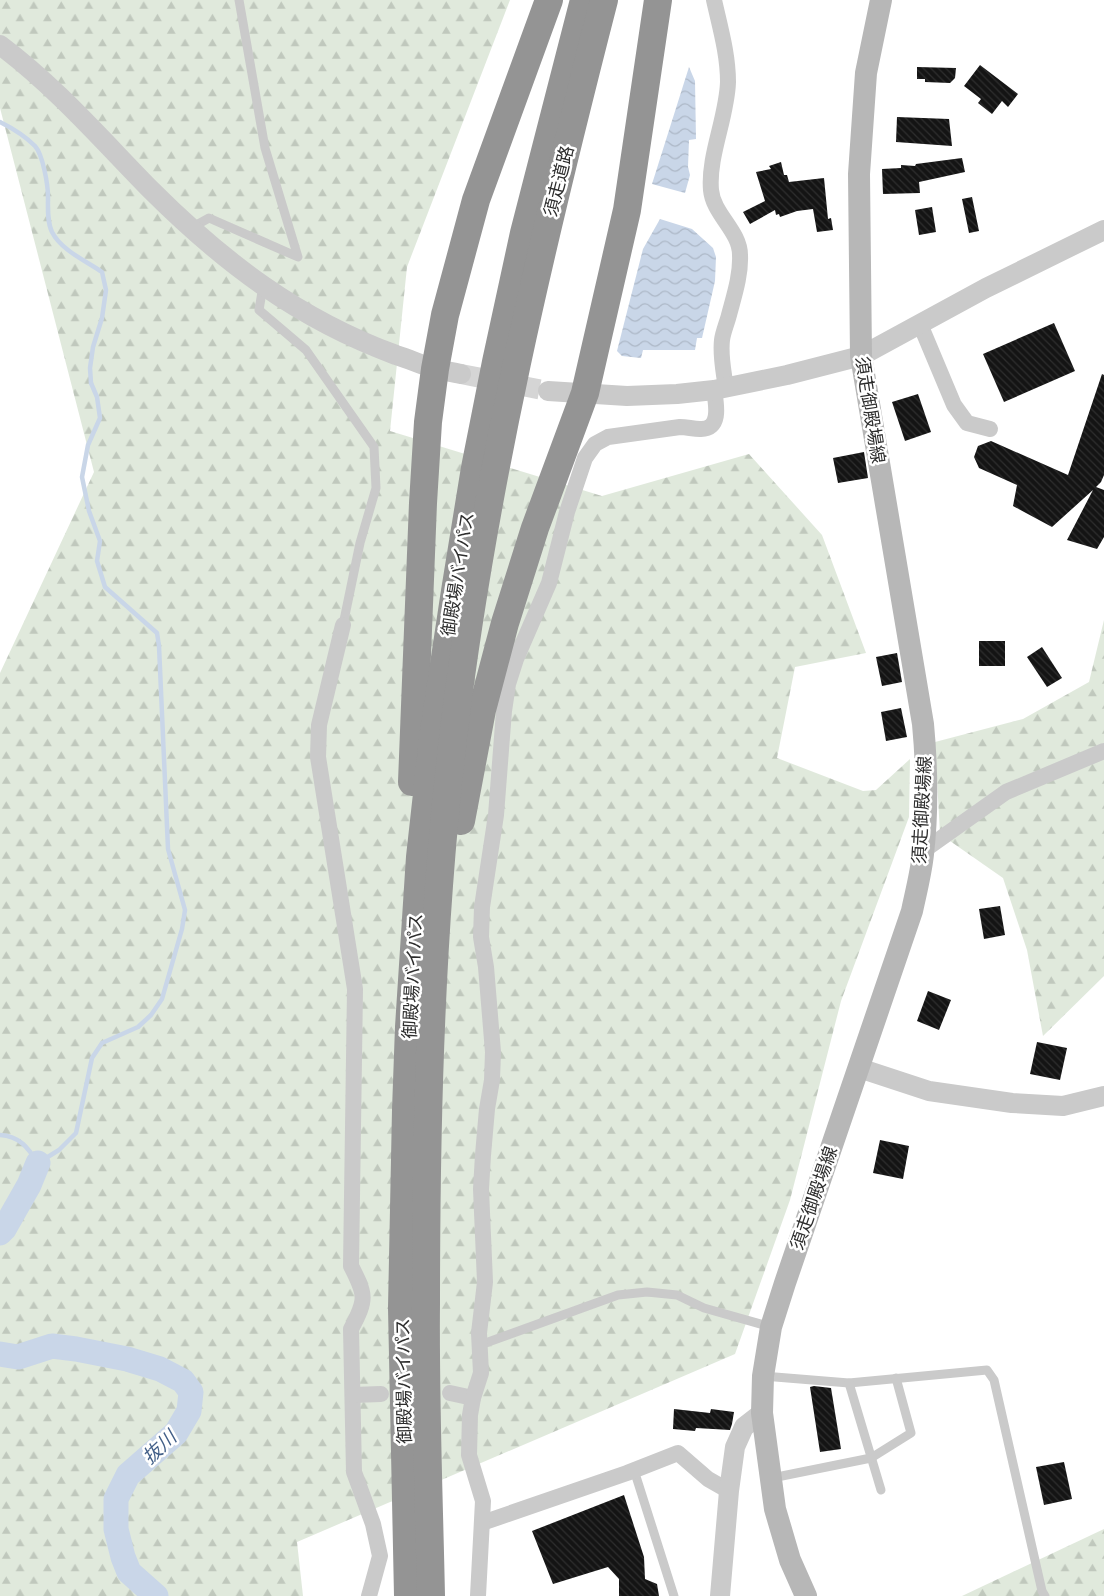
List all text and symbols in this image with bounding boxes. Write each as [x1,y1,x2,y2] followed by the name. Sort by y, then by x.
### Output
[540,143,578,219] street label: 須走道路
[851,355,889,465] street label: 須走御殿場線
[437,510,479,638] street label: 御殿場バイパス
[908,755,936,865] street label: 須走御殿場線
[399,913,427,1039] street label: 御殿場バイパス
[786,1143,842,1253] street label: 須走御殿場線
[392,1318,416,1444] street label: 御殿場バイパス
[138,1425,183,1469] water label: 抜川

